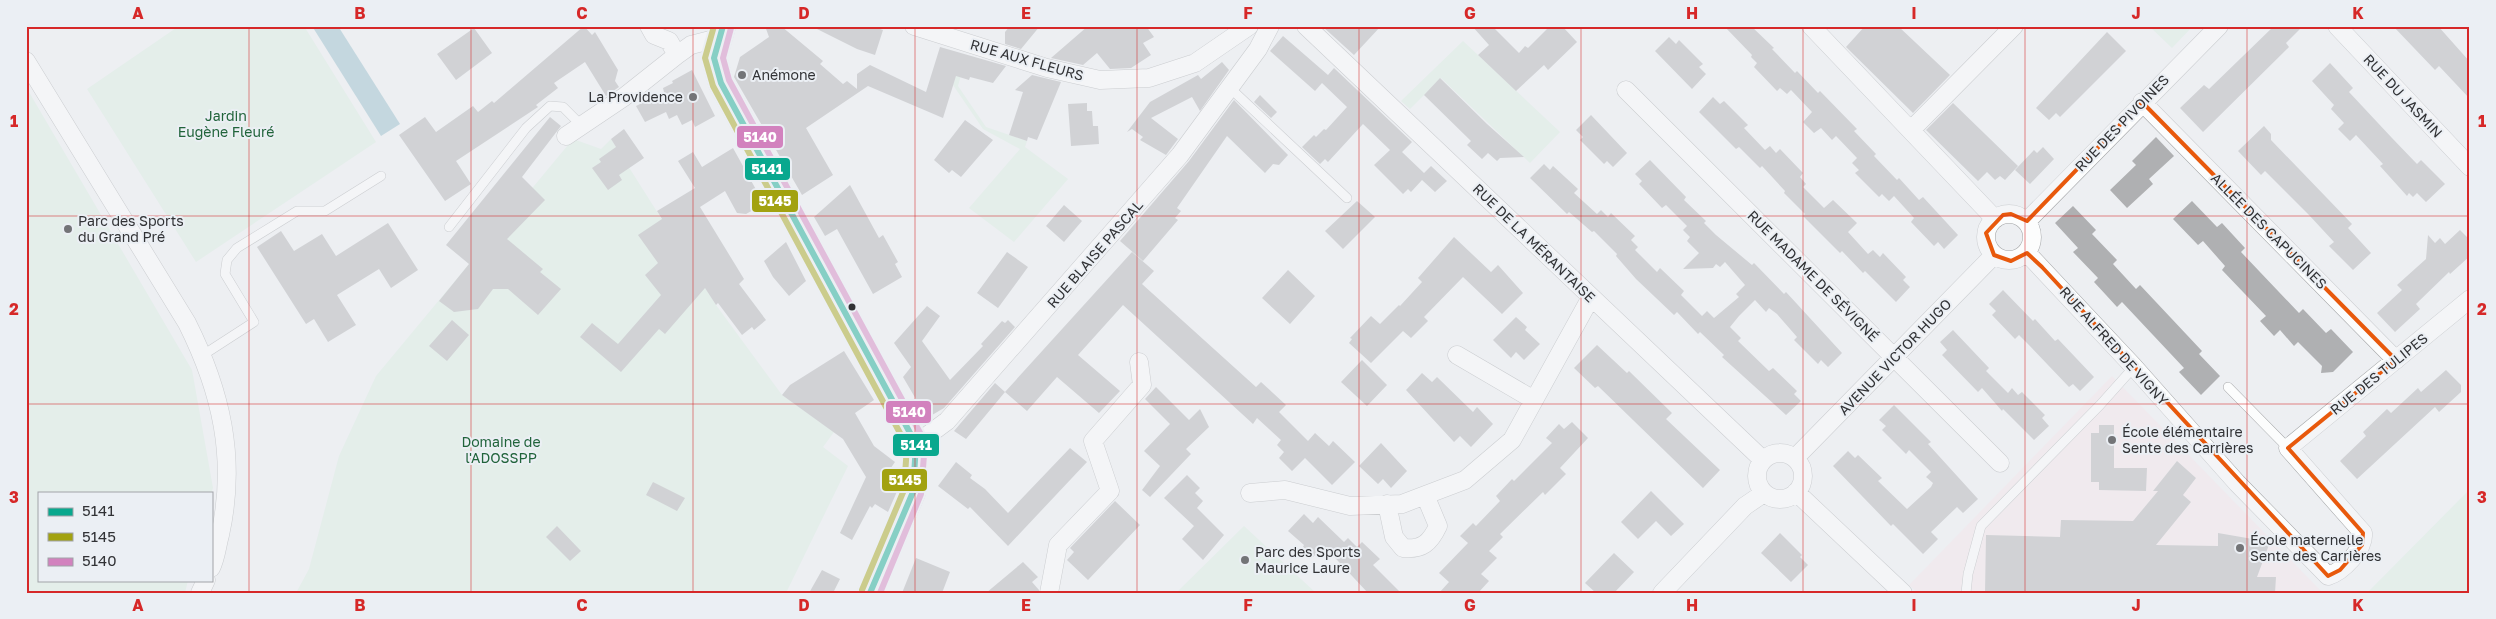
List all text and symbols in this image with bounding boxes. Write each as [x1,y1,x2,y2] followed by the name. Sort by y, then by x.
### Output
[132,3,144,23] text: A
[354,3,366,23] text: B
[576,3,588,23] text: C
[798,3,810,23] text: D
[1021,3,1031,23] text: E
[1243,3,1253,23] text: F
[1464,3,1476,23] text: G
[1686,3,1698,23] text: H
[1911,3,1917,23] text: I
[2131,3,2141,23] text: J
[2352,3,2364,23] text: K
[969,35,1086,84] street label: RUE AUX FLEURS
[2360,50,2446,141] street label: RUE DU JASMIN
[752,66,816,83] place label: Anémone
[736,69,748,81] marker: Anémone
[2071,71,2172,175] street label: RUE DES PIVOINES
[588,88,683,105] place label: La Providence
[687,91,699,103] marker: La Providence
[178,107,274,140] park label: Jardin Eugène Fleuré
[10,111,18,131] text: 1
[2478,111,2486,131] text: 1
[736,125,784,149] line badge: 5140
[743,128,777,145] text: 5140
[744,157,791,181] line badge: 5141
[751,160,783,177] text: 5141
[2208,169,2331,292] street label: ALLÉE DES CAPUCINES
[1470,180,1599,306] street label: RUE DE LA MÉRANTAISE
[751,189,799,213] line badge: 5145
[758,192,792,209] text: 5145
[1043,196,1146,311] street label: RUE BLAISE PASCAL
[1744,207,1882,345] street label: RUE MADAME DE SÉVIGNÉ
[78,212,184,245] place label: Parc des Sports du Grand Pré
[62,223,74,235] marker: Parc des Sports du Grand Pré
[2057,283,2172,409] street label: RUE ALFRED DE VIGNY
[1835,295,1955,418] street label: AVENUE VICTOR HUGO
[9,299,19,319] text: 2
[2477,299,2487,319] text: 2
[847,302,857,312] unlabelled marker
[2327,329,2431,418] street label: RUE DES TULIPES
[885,400,932,424] line badge: 5140
[892,403,926,420] text: 5140
[2122,423,2254,456] place label: École élémentaire Sente des Carrières
[461,433,541,466] park label: Domaine de l'ADOSSPP
[892,433,940,457] line badge: 5141
[2106,434,2118,446] marker: École élémentaire Sente des Carrières
[900,436,932,453] text: 5141
[881,468,928,492] line badge: 5145
[888,471,922,488] text: 5145
[9,487,19,507] text: 3
[2477,487,2487,507] text: 3
[38,492,212,582] legend
[82,501,114,519] text: 5141
[82,527,116,545] text: 5145
[2250,531,2382,564] place label: École maternelle Sente des Carrières
[2234,542,2246,554] marker: École maternelle Sente des Carrières
[1255,543,1361,576] place label: Parc des Sports Maurice Laure
[82,551,116,569] text: 5140
[1239,554,1251,566] marker: Parc des Sports Maurice Laure
[132,595,144,615] text: A
[354,595,366,615] text: B
[576,595,588,615] text: C
[798,595,810,615] text: D
[1021,595,1031,615] text: E
[1243,595,1253,615] text: F
[1464,595,1476,615] text: G
[1686,595,1698,615] text: H
[1911,595,1917,615] text: I
[2131,595,2141,615] text: J
[2352,595,2364,615] text: K

